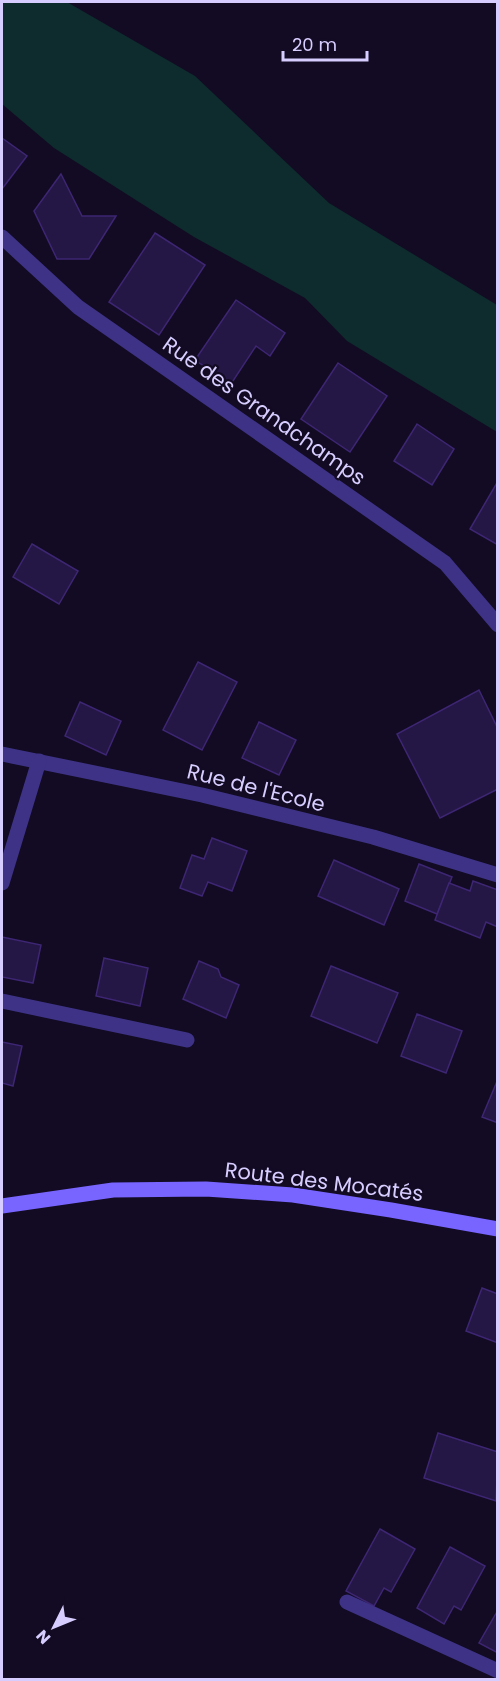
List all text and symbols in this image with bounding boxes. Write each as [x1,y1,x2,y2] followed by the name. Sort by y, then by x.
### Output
[283,24,367,62] scale bar
[292,32,337,57] text: 20 m
[157,329,372,492] street label: Rue des Grandchamps
[184,756,328,819] street label: Rue de l'Ecole
[223,1155,425,1208] street label: Route des Mocatés
[24,1597,84,1657] north arrow
[31,1625,56,1649] text: N

